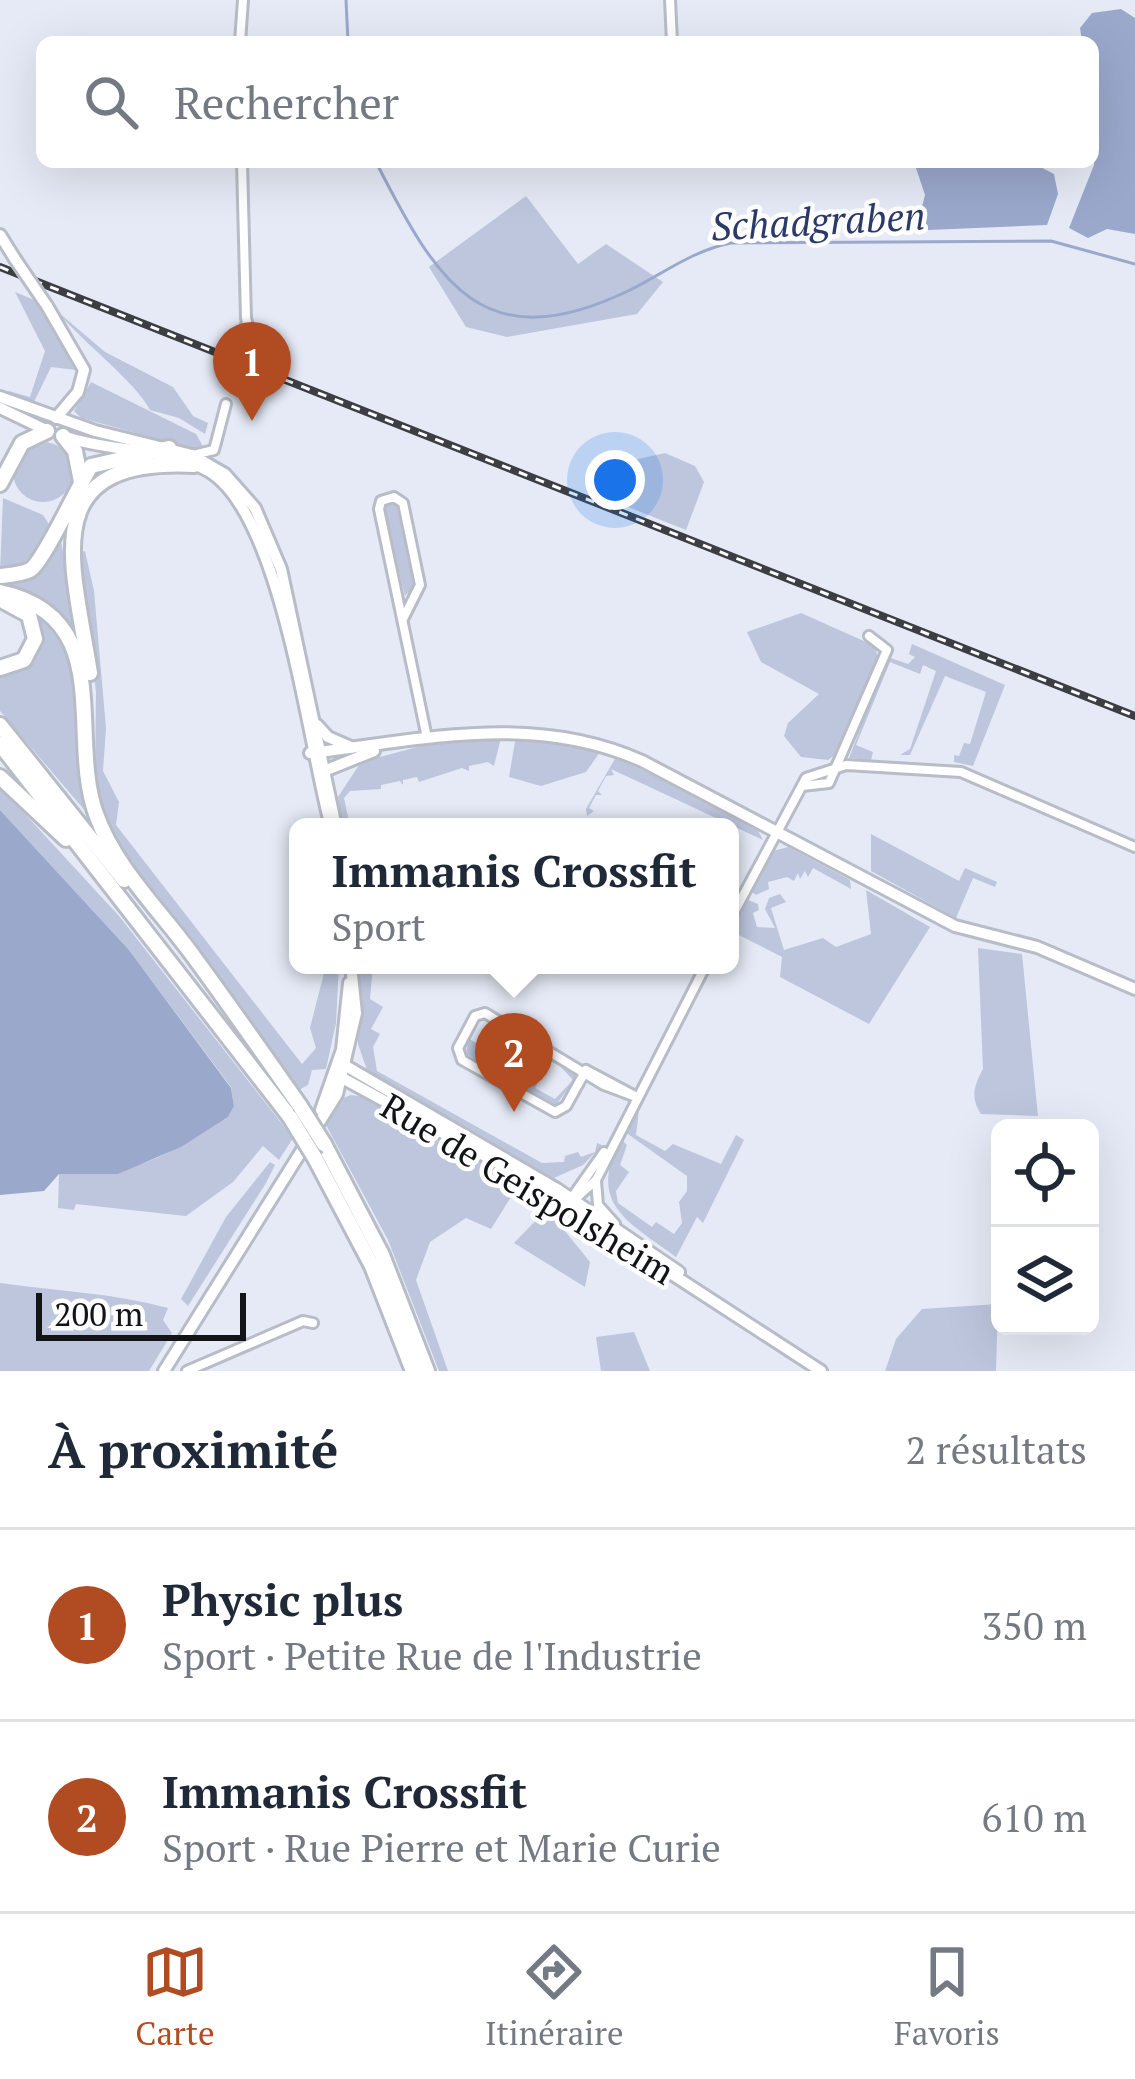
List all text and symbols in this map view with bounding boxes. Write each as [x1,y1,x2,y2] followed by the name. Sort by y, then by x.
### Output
[36,36,1099,168] search box
[78,69,144,135] icon: search
[174,72,399,132] text: Rechercher
[709,188,927,252] water label: Schadgraben
[213,322,291,421] pin: 1
[585,450,645,510] your location
[289,818,739,974] popup
[331,840,697,900] text: Immanis Crossfit
[331,900,425,952] text: Sport
[475,1013,553,1112] pin: 2
[373,1082,683,1294] street label: Rue de Geispolsheim
[991,1119,1099,1335] map controls
[991,1119,1099,1227] button: locate
[991,1227,1099,1335] button: layers
[36,1287,246,1340] scale bar
[54,1292,143,1335] text: 200 m
[48,1415,338,1483] text: À proximité
[906,1423,1087,1475] text: 2 résultats
[162,1569,403,1629] text: Physic plus
[76,1599,98,1651] text: 1
[982,1599,1087,1651] text: 350 m
[162,1629,702,1681] text: Sport · Petite Rue de l'Industrie
[162,1761,527,1821] text: Immanis Crossfit
[76,1791,98,1843] text: 2
[982,1791,1087,1843] text: 610 m
[162,1821,721,1873] text: Sport · Rue Pierre et Marie Curie
[135,1939,215,2054] tab: Carte
[485,1939,624,2054] tab: Itinéraire
[894,1939,1000,2054] tab: Favoris

